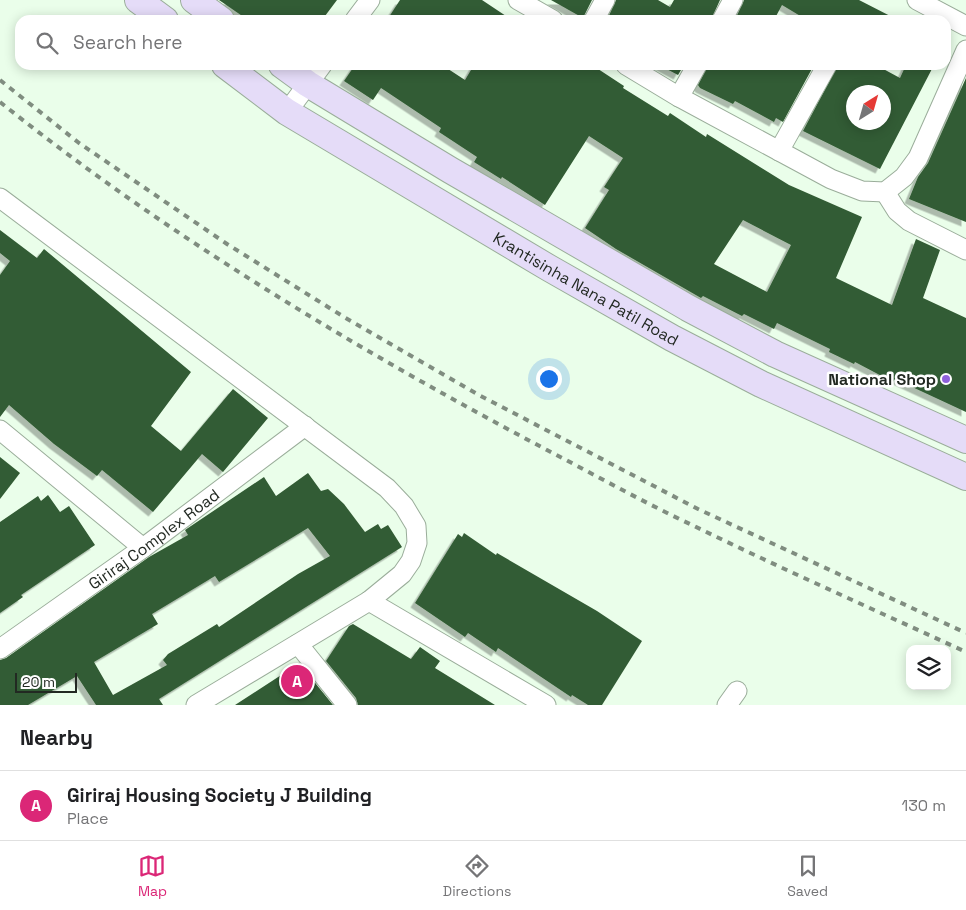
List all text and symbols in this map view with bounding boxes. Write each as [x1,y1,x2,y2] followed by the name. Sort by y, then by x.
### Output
[15,15,951,70] search box
[33,29,61,57] icon: search
[73,30,183,55] text: Search here
[846,85,891,130] north arrow
[489,227,682,350] street label: Krantisinha Nana Patil Road
[536,366,562,392] your location
[828,369,936,390] place label: National Shop
[940,373,952,385] marker: National Shop
[84,484,223,594] street label: Giriraj Complex Road
[906,645,951,690] map controls
[906,645,951,690] button: layers
[281,662,313,700] pin: A
[15,670,78,693] scale bar
[22,673,55,691] text: 20 m
[20,724,93,751] text: Nearby
[67,783,372,808] text: Giriraj Housing Society J Building
[31,795,41,816] text: A
[902,795,946,816] text: 130 m
[67,808,109,829] text: Place
[138,852,167,900] tab: Map
[443,852,511,900] tab: Directions
[787,852,828,900] tab: Saved

